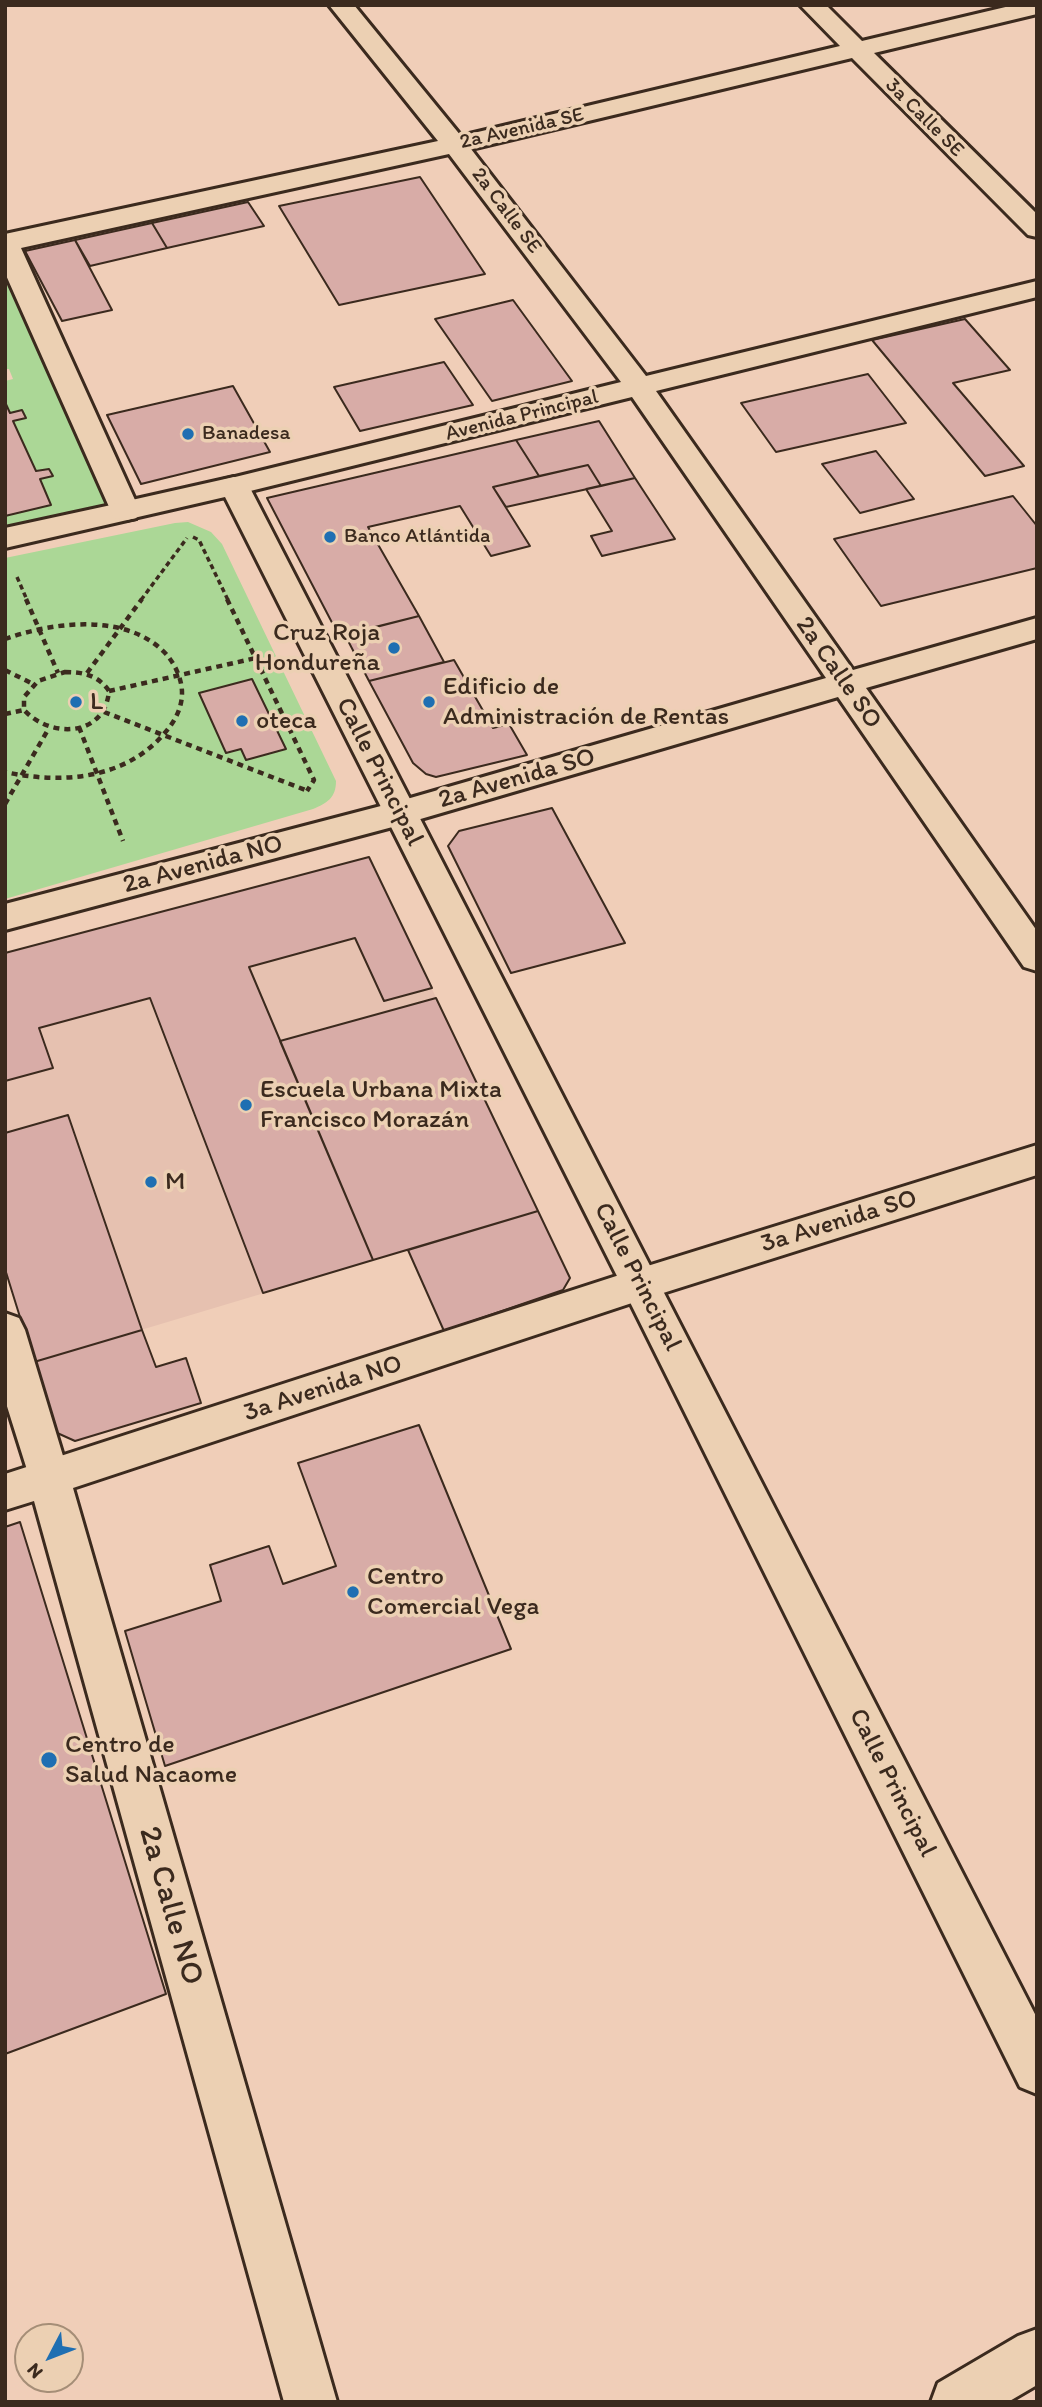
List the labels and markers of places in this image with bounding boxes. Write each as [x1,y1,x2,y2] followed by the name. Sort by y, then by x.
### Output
[202,421,290,447] place label: Banadesa
[180,426,196,442] marker: Banadesa
[344,524,490,550] place label: Banco Atlántida
[322,529,338,545] marker: Banco Atlántida
[255,617,380,678] place label: Cruz Roja Hondureña
[386,640,402,656] marker: Cruz Roja Hondureña
[443,671,729,732] place label: Edificio de Administración de Rentas
[90,686,103,718] place label: L
[68,694,84,710] marker: L
[421,694,437,710] marker: Edificio de Administración de Rentas
[256,705,317,737] place label: oteca
[234,713,250,729] marker: oteca
[260,1074,502,1136] place label: Escuela Urbana Mixta Francisco Morazán
[238,1097,254,1113] marker: Escuela Urbana Mixta Francisco Morazán
[165,1166,185,1198] place label: M
[143,1174,159,1190] marker: M
[367,1561,539,1622] place label: Centro Comercial Vega
[345,1584,361,1600] marker: Centro Comercial Vega
[65,1729,237,1790] place label: Centro de Salud Nacaome
[39,1750,59,1770] marker: Centro de Salud Nacaome

